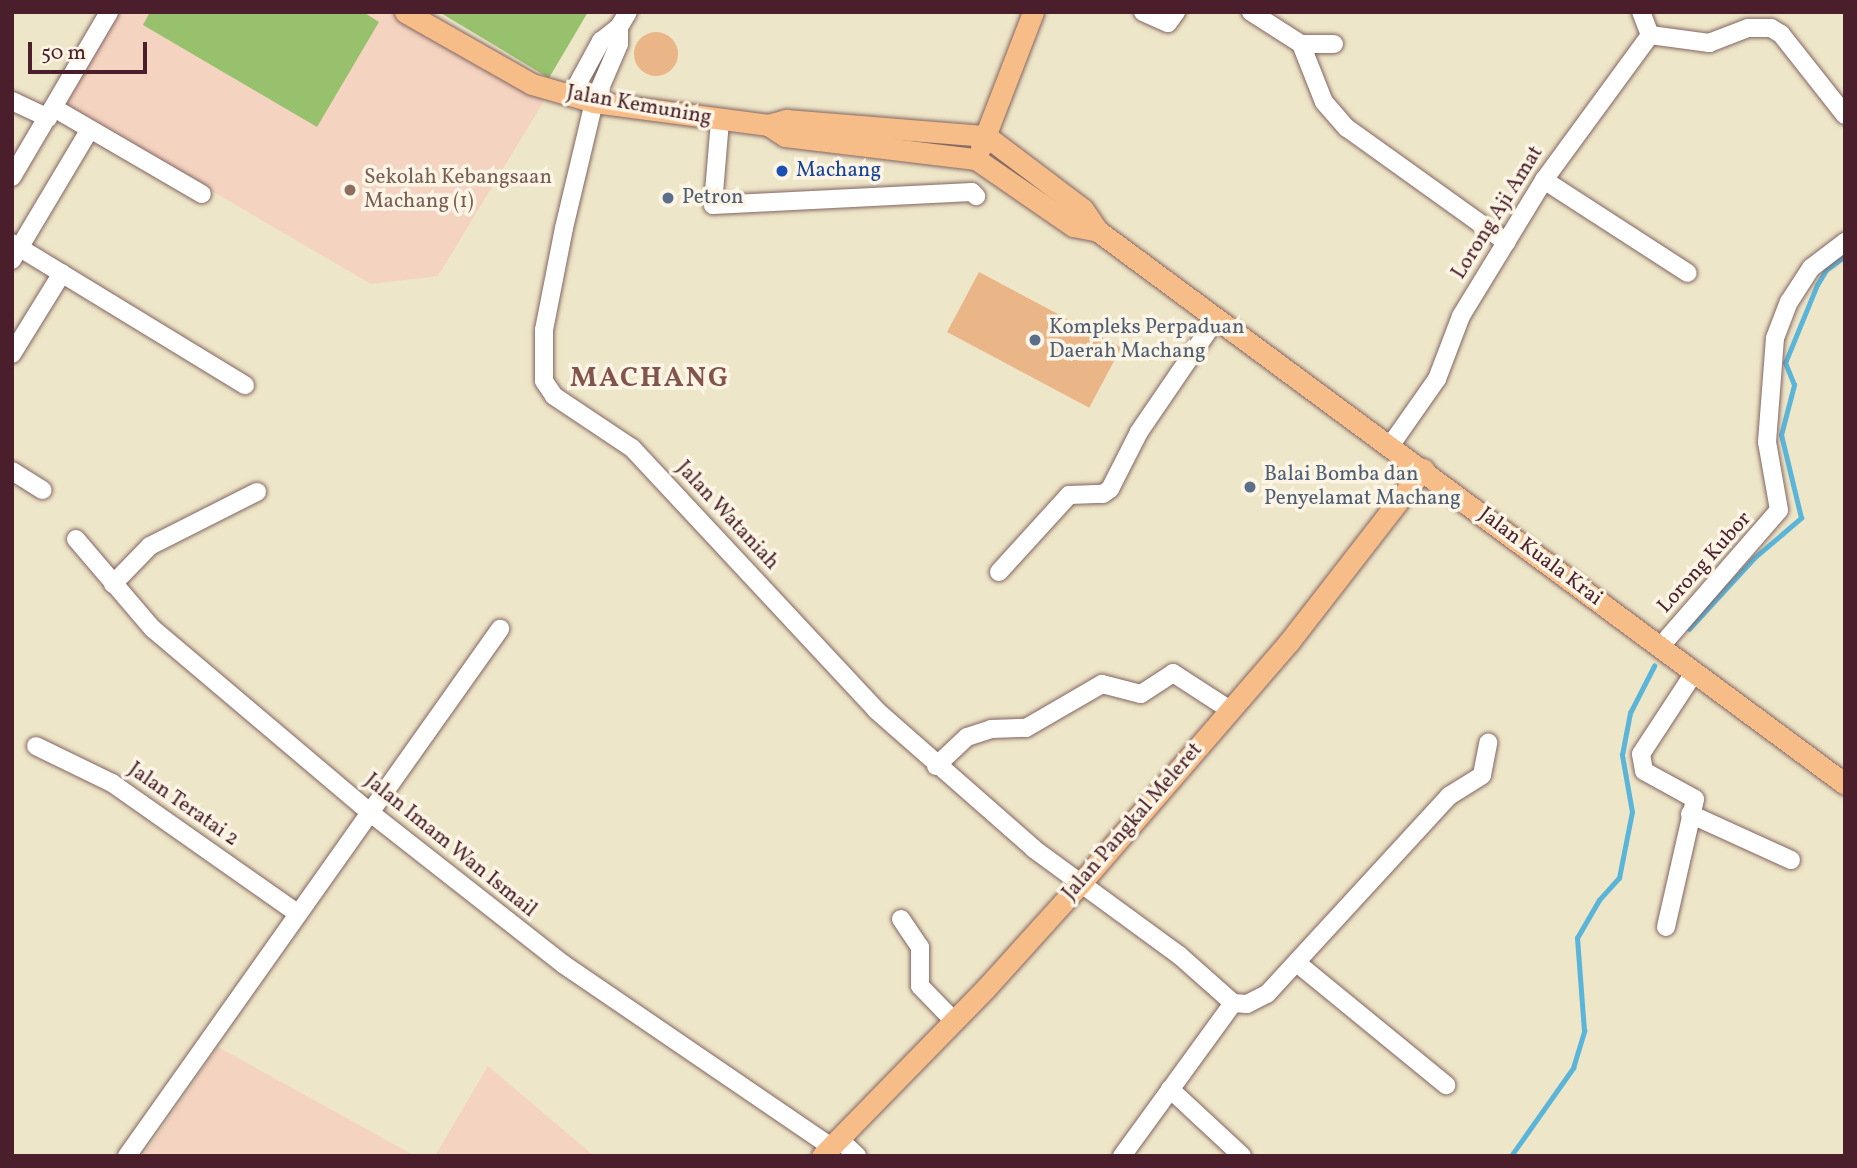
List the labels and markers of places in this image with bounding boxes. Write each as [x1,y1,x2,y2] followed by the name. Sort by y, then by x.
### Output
[796,158,881,184] place label: Machang
[774,163,790,179] marker: Machang
[364,165,552,215] place label: Sekolah Kebangsaan Machang (1)
[342,182,358,198] marker: Sekolah Kebangsaan Machang (1)
[682,185,744,211] place label: Petron
[660,190,676,206] marker: Petron
[1049,315,1245,365] place label: Kompleks Perpaduan Daerah Machang
[1027,332,1043,348] marker: Kompleks Perpaduan Daerah Machang
[1264,462,1461,512] place label: Balai Bomba dan Penyelamat Machang
[1242,479,1258,495] marker: Balai Bomba dan Penyelamat Machang

